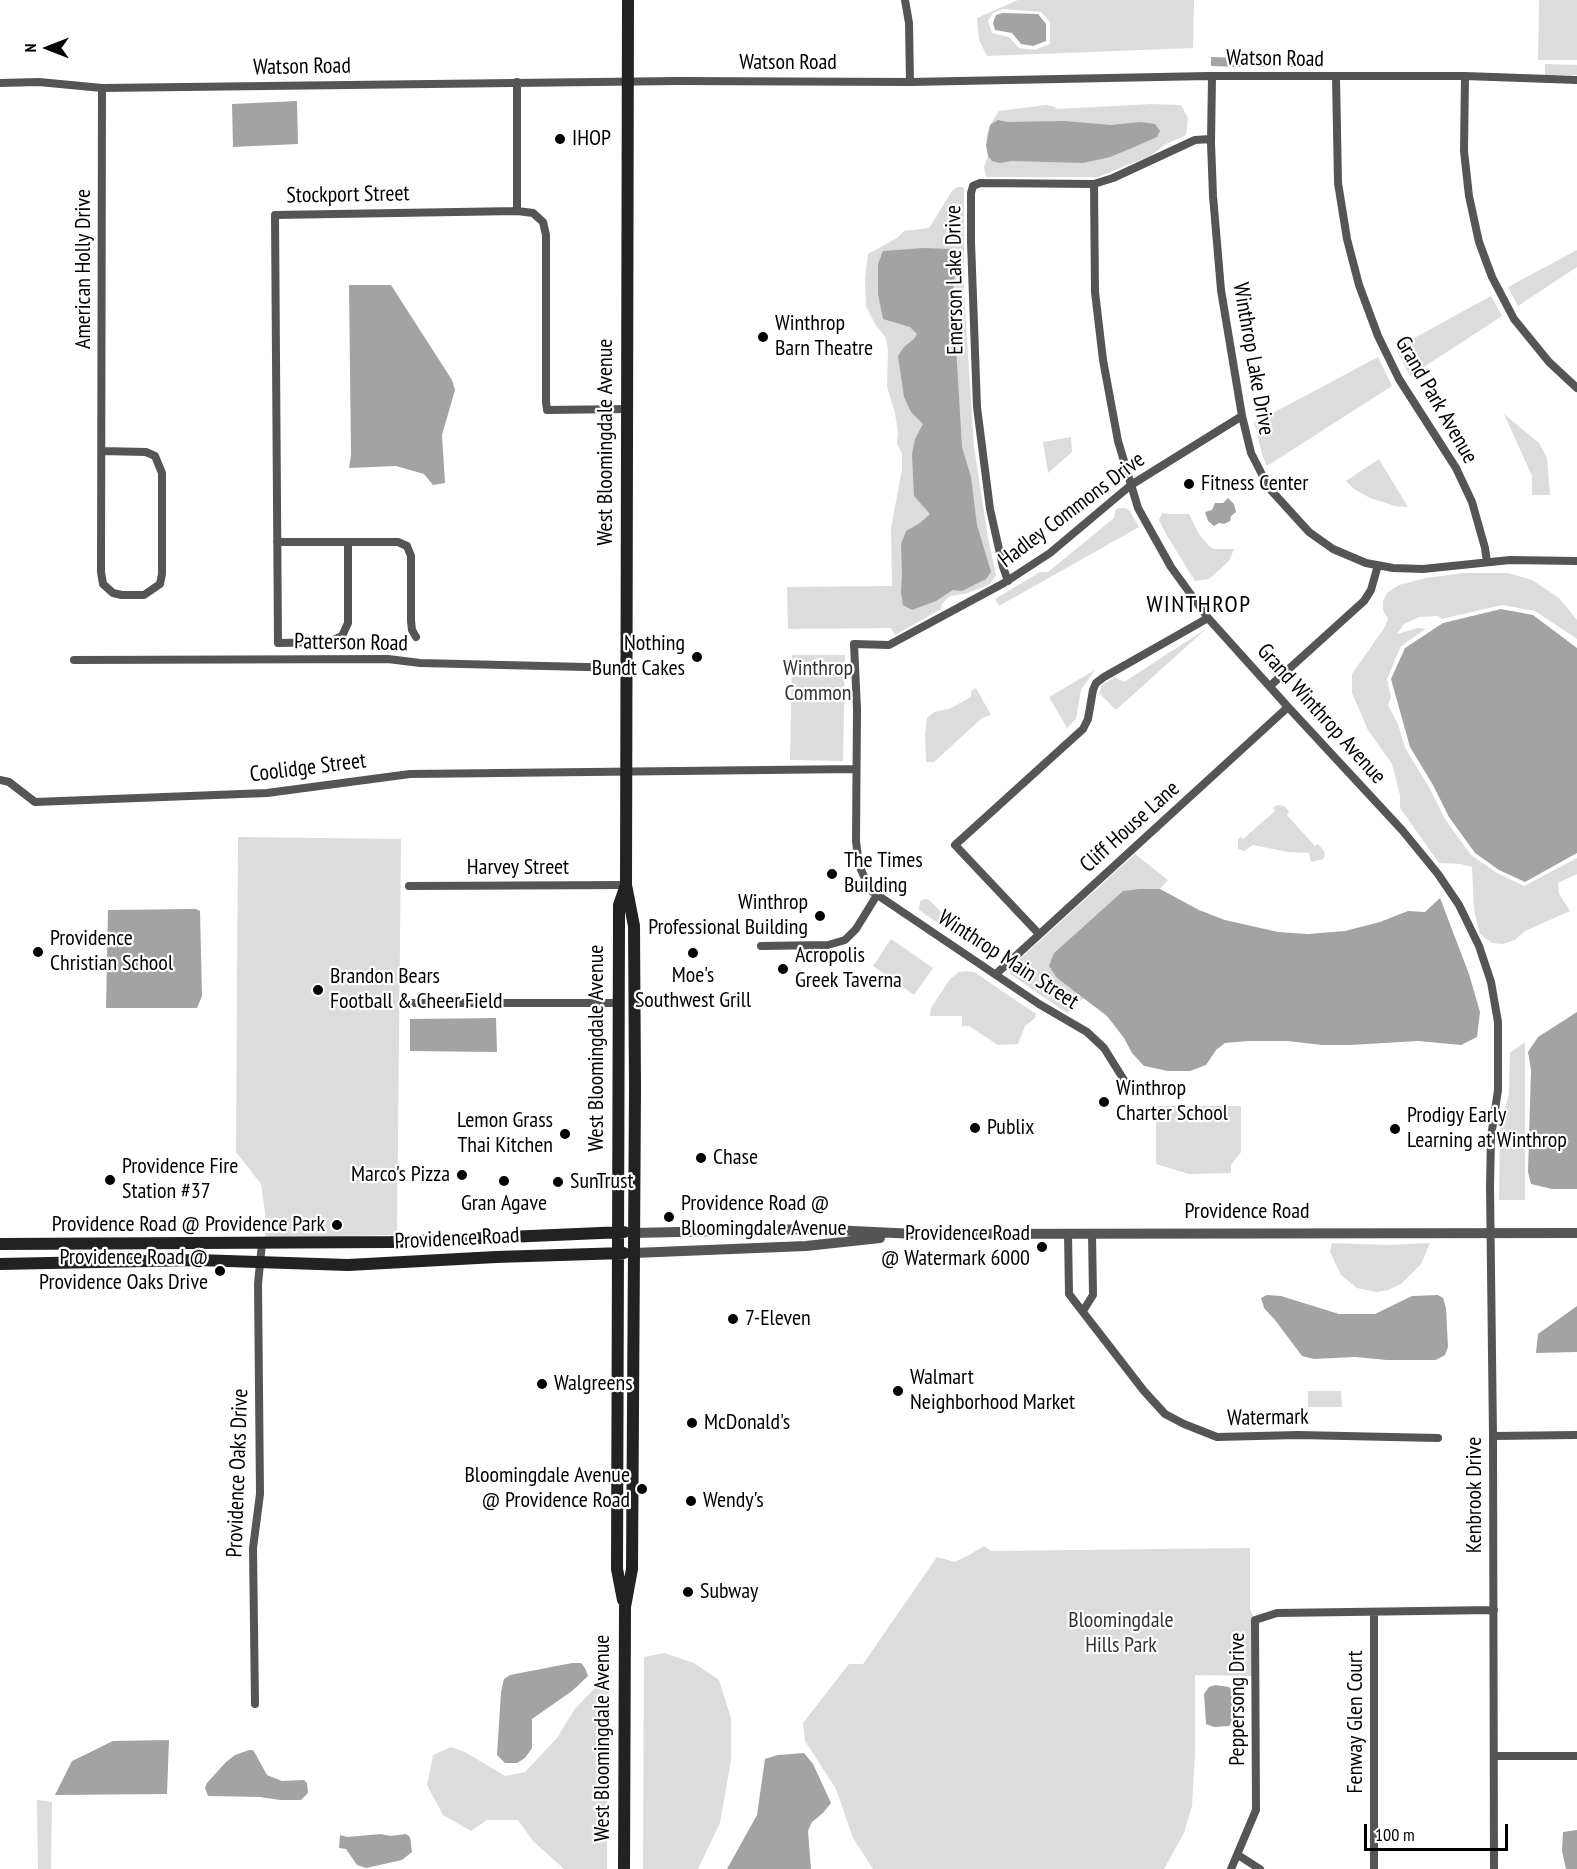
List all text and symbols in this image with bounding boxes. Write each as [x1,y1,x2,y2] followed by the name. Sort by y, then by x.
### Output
[18,18,78,78] north arrow
[20,44,40,52] text: N
[1226,45,1324,73] street label: Watson Road
[739,50,837,76] street label: Watson Road
[253,53,351,81] street label: Watson Road
[572,126,611,152] place label: IHOP
[553,132,567,146] marker: IHOP
[286,181,410,209] street label: Stockport Street
[71,189,97,349] street label: American Holly Drive
[940,205,970,355] street label: Emerson Lake Drive
[1227,281,1279,437] street label: Winthrop Lake Drive
[775,311,873,362] place label: Winthrop Barn Theatre
[756,330,770,344] marker: Winthrop Barn Theatre
[1389,332,1483,468] street label: Grand Park Avenue
[593,339,619,545] street label: West Bloomingdale Avenue
[994,447,1150,573] street label: Hadley Commons Drive
[1201,471,1308,497] place label: Fitness Center
[1182,477,1196,491] marker: Fitness Center
[1146,591,1252,619] district label: WINTHROP
[294,629,408,657] street label: Patterson Road
[592,631,685,682] place label: Nothing Bundt Cakes
[1251,638,1391,790] street label: Grand Winthrop Avenue
[690,650,704,664] marker: Nothing Bundt Cakes
[783,656,853,708] park label: Winthrop Common
[248,748,368,788] street label: Coolidge Street
[1075,776,1185,878] street label: Cliff House Lane
[844,848,923,900] place label: The Times Building
[467,855,569,881] street label: Harvey Street
[825,867,839,881] marker: The Times Building
[648,890,808,942] place label: Winthrop Professional Building
[933,905,1083,1015] street label: Winthrop Main Street
[813,909,827,923] marker: Winthrop Professional Building
[50,926,173,978] place label: Providence Christian School
[795,943,902,994] place label: Acropolis Greek Taverna
[31,945,45,959] marker: Providence Christian School
[584,945,610,1151] street label: West Bloomingdale Avenue
[686,946,700,960] marker: Moe's Southwest Grill
[776,962,790,976] marker: Acropolis Greek Taverna
[635,963,751,1014] place label: Moe's Southwest Grill
[330,964,503,1016] place label: Brandon Bears Football & Cheer Field
[311,983,325,997] marker: Brandon Bears Football & Cheer Field
[1116,1076,1228,1128] place label: Winthrop Charter School
[1097,1095,1111,1109] marker: Winthrop Charter School
[1407,1103,1567,1154] place label: Prodigy Early Learning at Winthrop
[457,1108,553,1160] place label: Lemon Grass Thai Kitchen
[987,1115,1034,1141] place label: Publix
[968,1121,982,1135] marker: Publix
[1388,1122,1402,1136] marker: Prodigy Early Learning at Winthrop
[558,1127,572,1141] marker: Lemon Grass Thai Kitchen
[713,1145,758,1171] place label: Chase
[694,1151,708,1165] marker: Chase
[122,1154,238,1206] place label: Providence Fire Station #37
[351,1162,450,1188] place label: Marco's Pizza
[455,1168,469,1182] marker: Marco's Pizza
[570,1169,633,1195] place label: SunTrust
[103,1173,117,1187] marker: Providence Fire Station #37
[497,1174,511,1188] marker: Gran Agave
[551,1175,565,1189] marker: SunTrust
[461,1191,547,1217] place label: Gran Agave
[681,1191,847,1242] place label: Providence Road @ Bloomingdale Avenue
[1185,1199,1309,1225] street label: Providence Road
[662,1210,676,1224] marker: Providence Road @ Bloomingdale Avenue
[52,1212,325,1238] place label: Providence Road @ Providence Park
[330,1218,344,1232] marker: Providence Road @ Providence Park
[881,1221,1030,1272] place label: Providence Road @ Watermark 6000
[394,1223,520,1255] street label: Providence Road
[1035,1240,1049,1254] marker: Providence Road @ Watermark 6000
[39,1245,208,1296] place label: Providence Road @ Providence Oaks Drive
[213,1264,227,1278] marker: Providence Road @ Providence Oaks Drive
[745,1306,811,1332] place label: 7-Eleven
[726,1312,740,1326] marker: 7-Eleven
[910,1365,1075,1416] place label: Walmart Neighborhood Market
[554,1371,633,1397] place label: Walgreens
[535,1377,549,1391] marker: Walgreens
[891,1384,905,1398] marker: Walmart Neighborhood Market
[222,1388,254,1558] street label: Providence Oaks Drive
[1227,1404,1309,1432] street label: Watermark
[704,1410,790,1436] place label: McDonald's
[685,1416,699,1430] marker: McDonald's
[1462,1437,1488,1553] street label: Kenbrook Drive
[464,1463,630,1514] place label: Bloomingdale Avenue @ Providence Road
[635,1482,649,1496] marker: Bloomingdale Avenue @ Providence Road
[703,1488,764,1514] place label: Wendy's
[684,1494,698,1508] marker: Wendy's
[700,1579,758,1605] place label: Subway
[681,1585,695,1599] marker: Subway
[1068,1608,1174,1660] park label: Bloomingdale Hills Park
[1225,1632,1251,1766] street label: Peppersong Drive
[590,1635,616,1841] street label: West Bloomingdale Avenue
[1343,1650,1369,1794] street label: Fenway Glen Court
[1367,1812,1511,1850] scale bar
[1375,1823,1415,1846] text: 100 m

